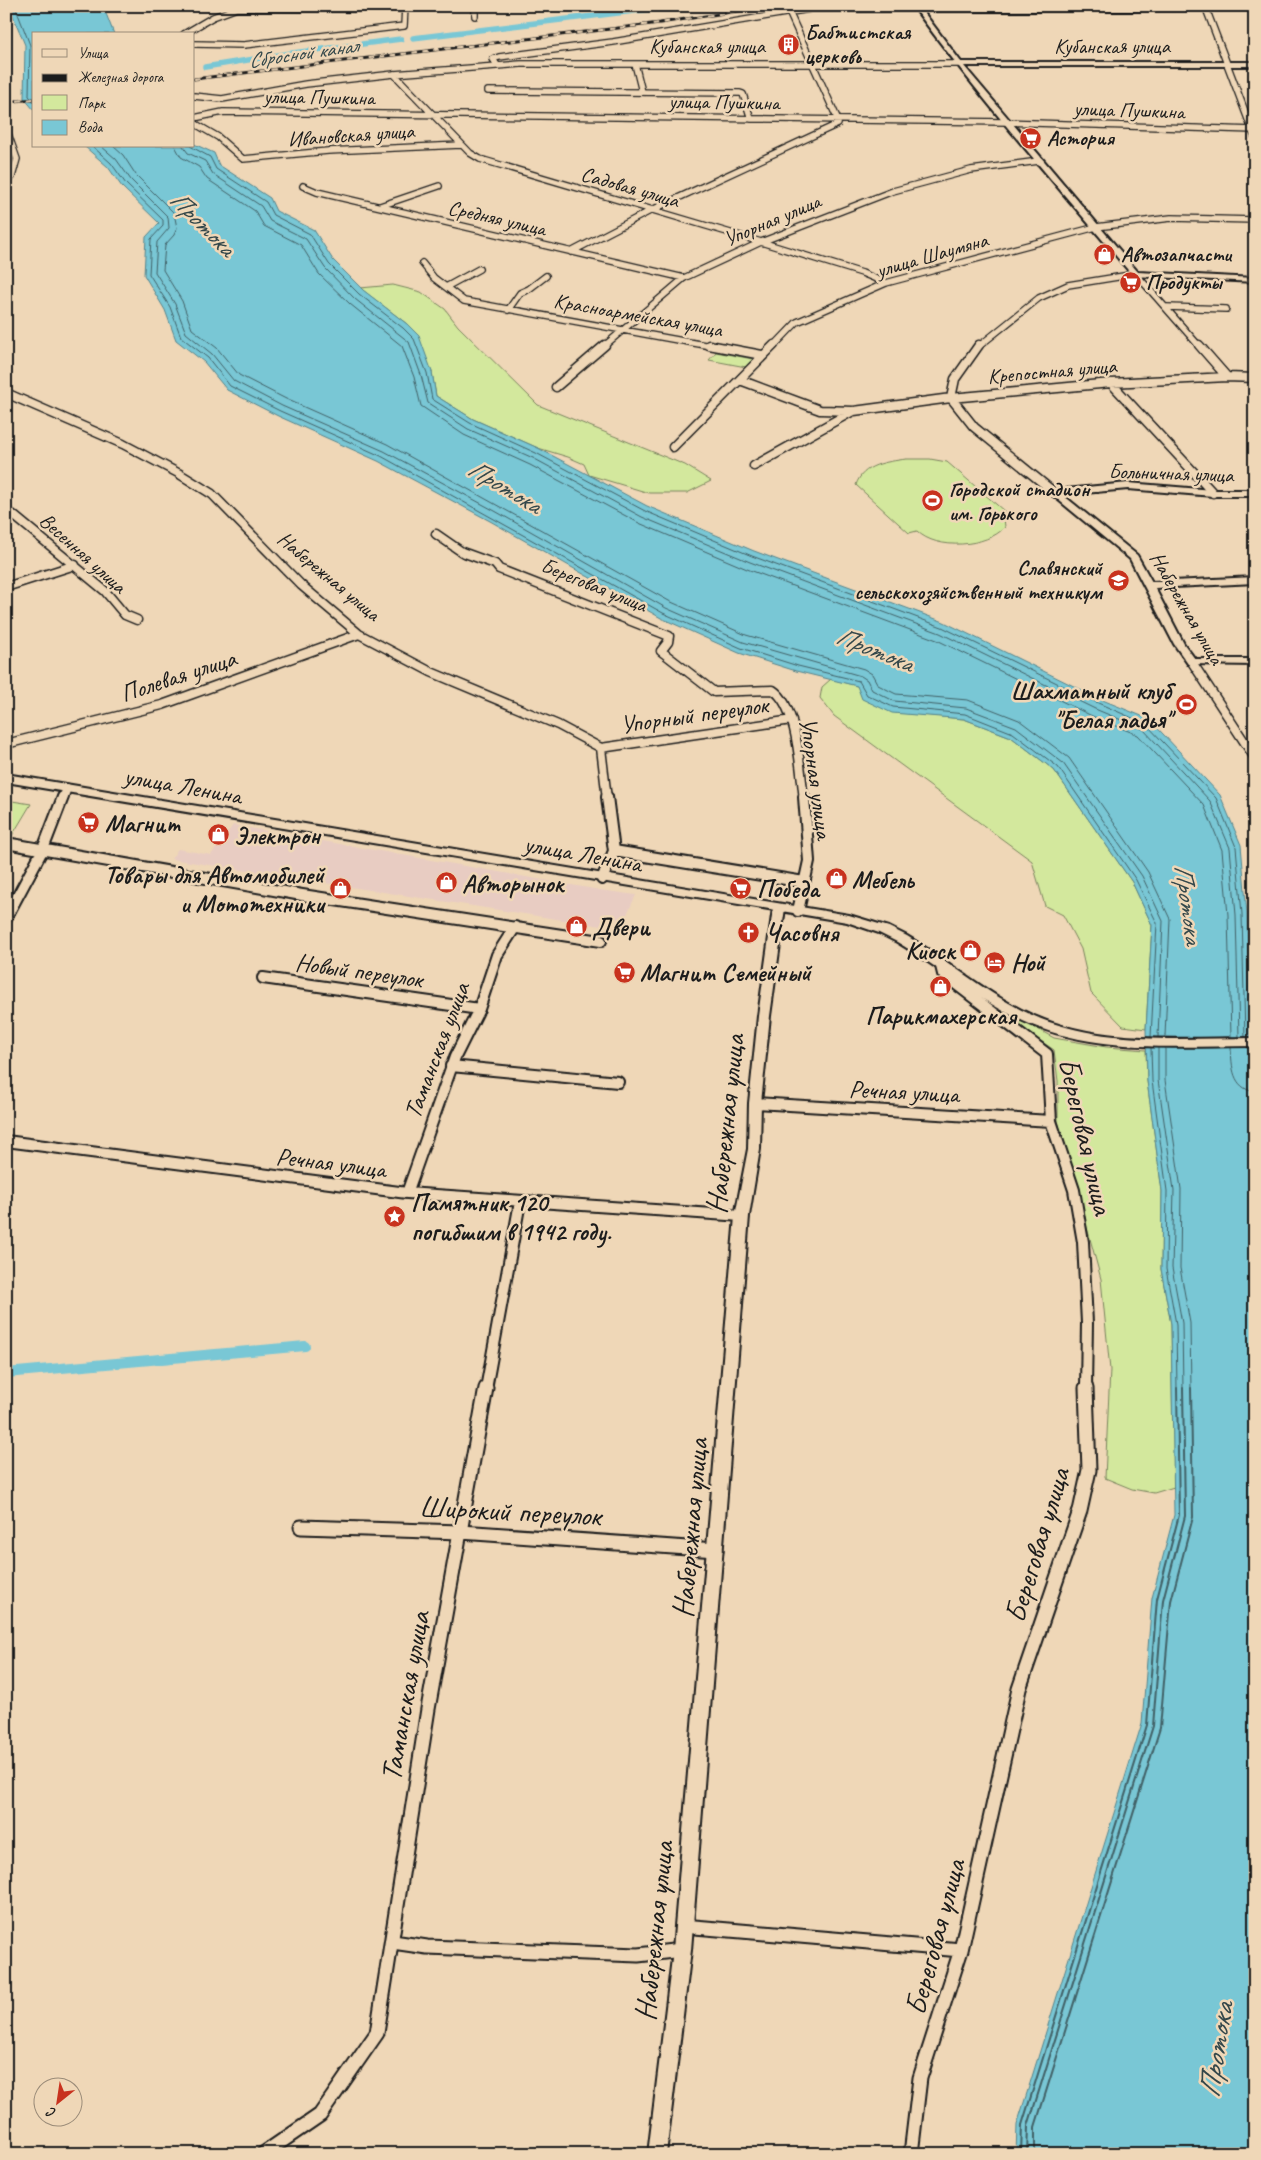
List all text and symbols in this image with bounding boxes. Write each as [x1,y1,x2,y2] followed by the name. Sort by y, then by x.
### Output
[805,19,912,69] place label: Бабтистская церковь
[32,32,195,148] legend
[247,32,363,74] water label: Сбросной канал
[777,32,801,56] building icon: Бабтистская церковь
[649,33,767,59] street label: Кубанская улица
[1054,33,1172,59] street label: Кубанская улица
[78,44,109,63] text: Улица
[78,68,165,87] text: Железная дорога
[261,83,377,111] street label: улица Пушкина
[666,88,782,116] street label: улица Пушкина
[78,94,106,113] text: Парк
[1071,95,1187,125] street label: улица Пушкина
[287,117,417,152] street label: Ивановская улица
[78,118,103,137] text: Вода
[1047,125,1116,151] place label: Астория
[1019,126,1043,150] supermarket icon: Астория
[578,161,684,214] street label: Садовая улица
[163,183,245,266] water label: Протока
[720,187,827,252] street label: Упорная улица
[446,194,551,242] street label: Средняя улица
[871,226,992,284] street label: улица Шаумяна
[1121,241,1233,267] place label: Автозапчасти
[1093,242,1117,266] shop icon: Автозапчасти
[1146,269,1224,296] place label: Продукты
[1118,270,1142,294] supermarket icon: Продукты
[552,287,726,343] street label: Красноармейская улица
[987,352,1119,390] street label: Крепостная улица
[462,452,550,523] water label: Протока
[1108,458,1236,488] street label: Больничная улица
[949,476,1091,526] place label: Городской cтадион им. Горького
[921,489,945,513] sports icon: Городской cтадион им. Горького
[34,507,133,600] street label: Весенняя улица
[272,526,387,627] street label: Набережная улица
[1144,547,1231,670] street label: Набережная улица
[537,552,652,619] street label: Береговая улица
[855,555,1104,606] place label: Славянский сельскохозяйственный техникум
[1106,568,1130,592] school or university icon: Славянский сельскохозяйственный техникум
[832,619,921,681] water label: Протока
[116,642,242,710] street label: Полевая улица
[1011,675,1177,736] place label: Шахматный клуб "Белая ладья"
[618,688,773,741] street label: Упорный переулок
[1175,692,1199,716] sports icon: Шахматный клуб "Белая ладья"
[792,715,841,844] street label: Упорная улица
[120,760,247,813] street label: улица Ленина
[105,808,181,840] place label: Магнит
[77,811,101,835] supermarket icon: Магнит
[234,820,322,852] place label: Электрон
[206,823,230,847] shop icon: Электрон
[520,828,647,881] street label: улица Ленина
[105,859,326,920] place label: Товары для Автомобилей и Мототехники
[1167,862,1211,949] water label: Протока
[852,864,915,896] place label: Мебель
[824,867,848,891] shop icon: Мебель
[462,868,566,900] place label: Авторынок
[434,871,458,895] shop icon: Авторынок
[757,873,821,905] place label: Победа
[328,876,352,900] shop icon: Товары для Автомобилей и Мототехники
[729,876,753,900] supermarket icon: Победа
[592,911,652,943] place label: Двери
[564,914,588,938] shop icon: Двери
[765,917,841,949] place label: Часовня
[737,920,761,944] church icon: Часовня
[906,935,957,967] place label: Киоск
[959,938,983,962] shop icon: Киоск
[293,946,427,996] street label: Новый переулок
[1011,947,1047,979] place label: Ной
[983,950,1007,974] hotel icon: Ной
[640,957,813,989] place label: Магнит Семейный
[612,960,636,984] supermarket icon: Магнит Семейный
[929,974,953,998] shop icon: Парикмахерская
[396,976,478,1123] street label: Таманская улица
[866,1000,1019,1032] place label: Парикмахерская
[697,1031,754,1215] street label: Набережная улица
[1050,1054,1123,1220] street label: Береговая улица
[848,1073,963,1111] street label: Речная улица
[274,1140,390,1186] street label: Речная улица
[411,1187,612,1248] place label: Памятник 120 погибшим в 1942 году.
[383,1204,407,1228] place icon: Памятник 120 погибшим в 1942 году.
[663,1435,717,1619] street label: Набережная улица
[996,1461,1079,1627] street label: Береговая улица
[418,1487,605,1535] street label: Широкий переулок
[371,1606,439,1784] street label: Таманская улица
[626,1838,683,2022] street label: Набережная улица
[896,1853,974,2019] street label: Береговая улица
[1189,1997,1243,2100] water label: Протока
[32,2078,82,2128] north arrow
[43,2103,59,2122] text: С

